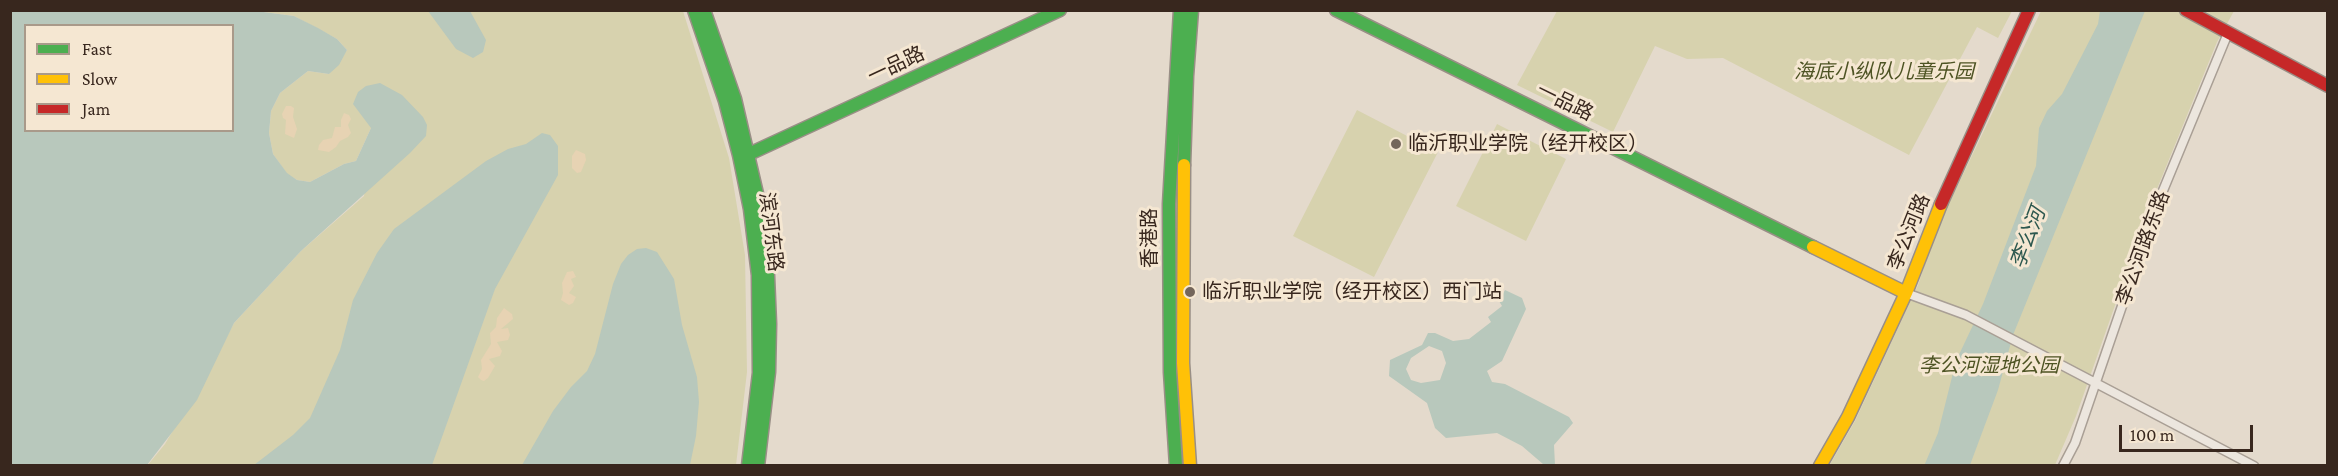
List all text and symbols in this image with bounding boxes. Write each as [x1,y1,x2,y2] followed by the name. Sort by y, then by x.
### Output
[24,24,234,132] legend
[82,39,112,59] text: Fast
[864,41,928,89] street label: 一品路
[1794,60,1974,84] park label: 海底小纵队儿童乐园
[82,69,117,89] text: Slow
[1533,78,1597,126] street label: 一品路
[82,99,110,119] text: Jam
[1408,132,1648,156] place label: 临沂职业学院（经开校区）
[1389,137,1403,151] marker: 临沂职业学院（经开校区）
[2111,188,2175,308] street label: 李公河路东路
[1883,190,1935,274] street label: 李公河路
[754,191,788,273] street label: 滨河东路
[2005,204,2051,272] water label: 李公河
[1138,208,1162,268] street label: 香港路
[1202,280,1502,304] place label: 临沂职业学院（经开校区）西门站
[1183,285,1197,299] marker: 临沂职业学院（经开校区）西门站
[1919,354,2059,378] park label: 李公河湿地公园
[2122,413,2256,451] scale bar
[2130,425,2174,445] text: 100 m

